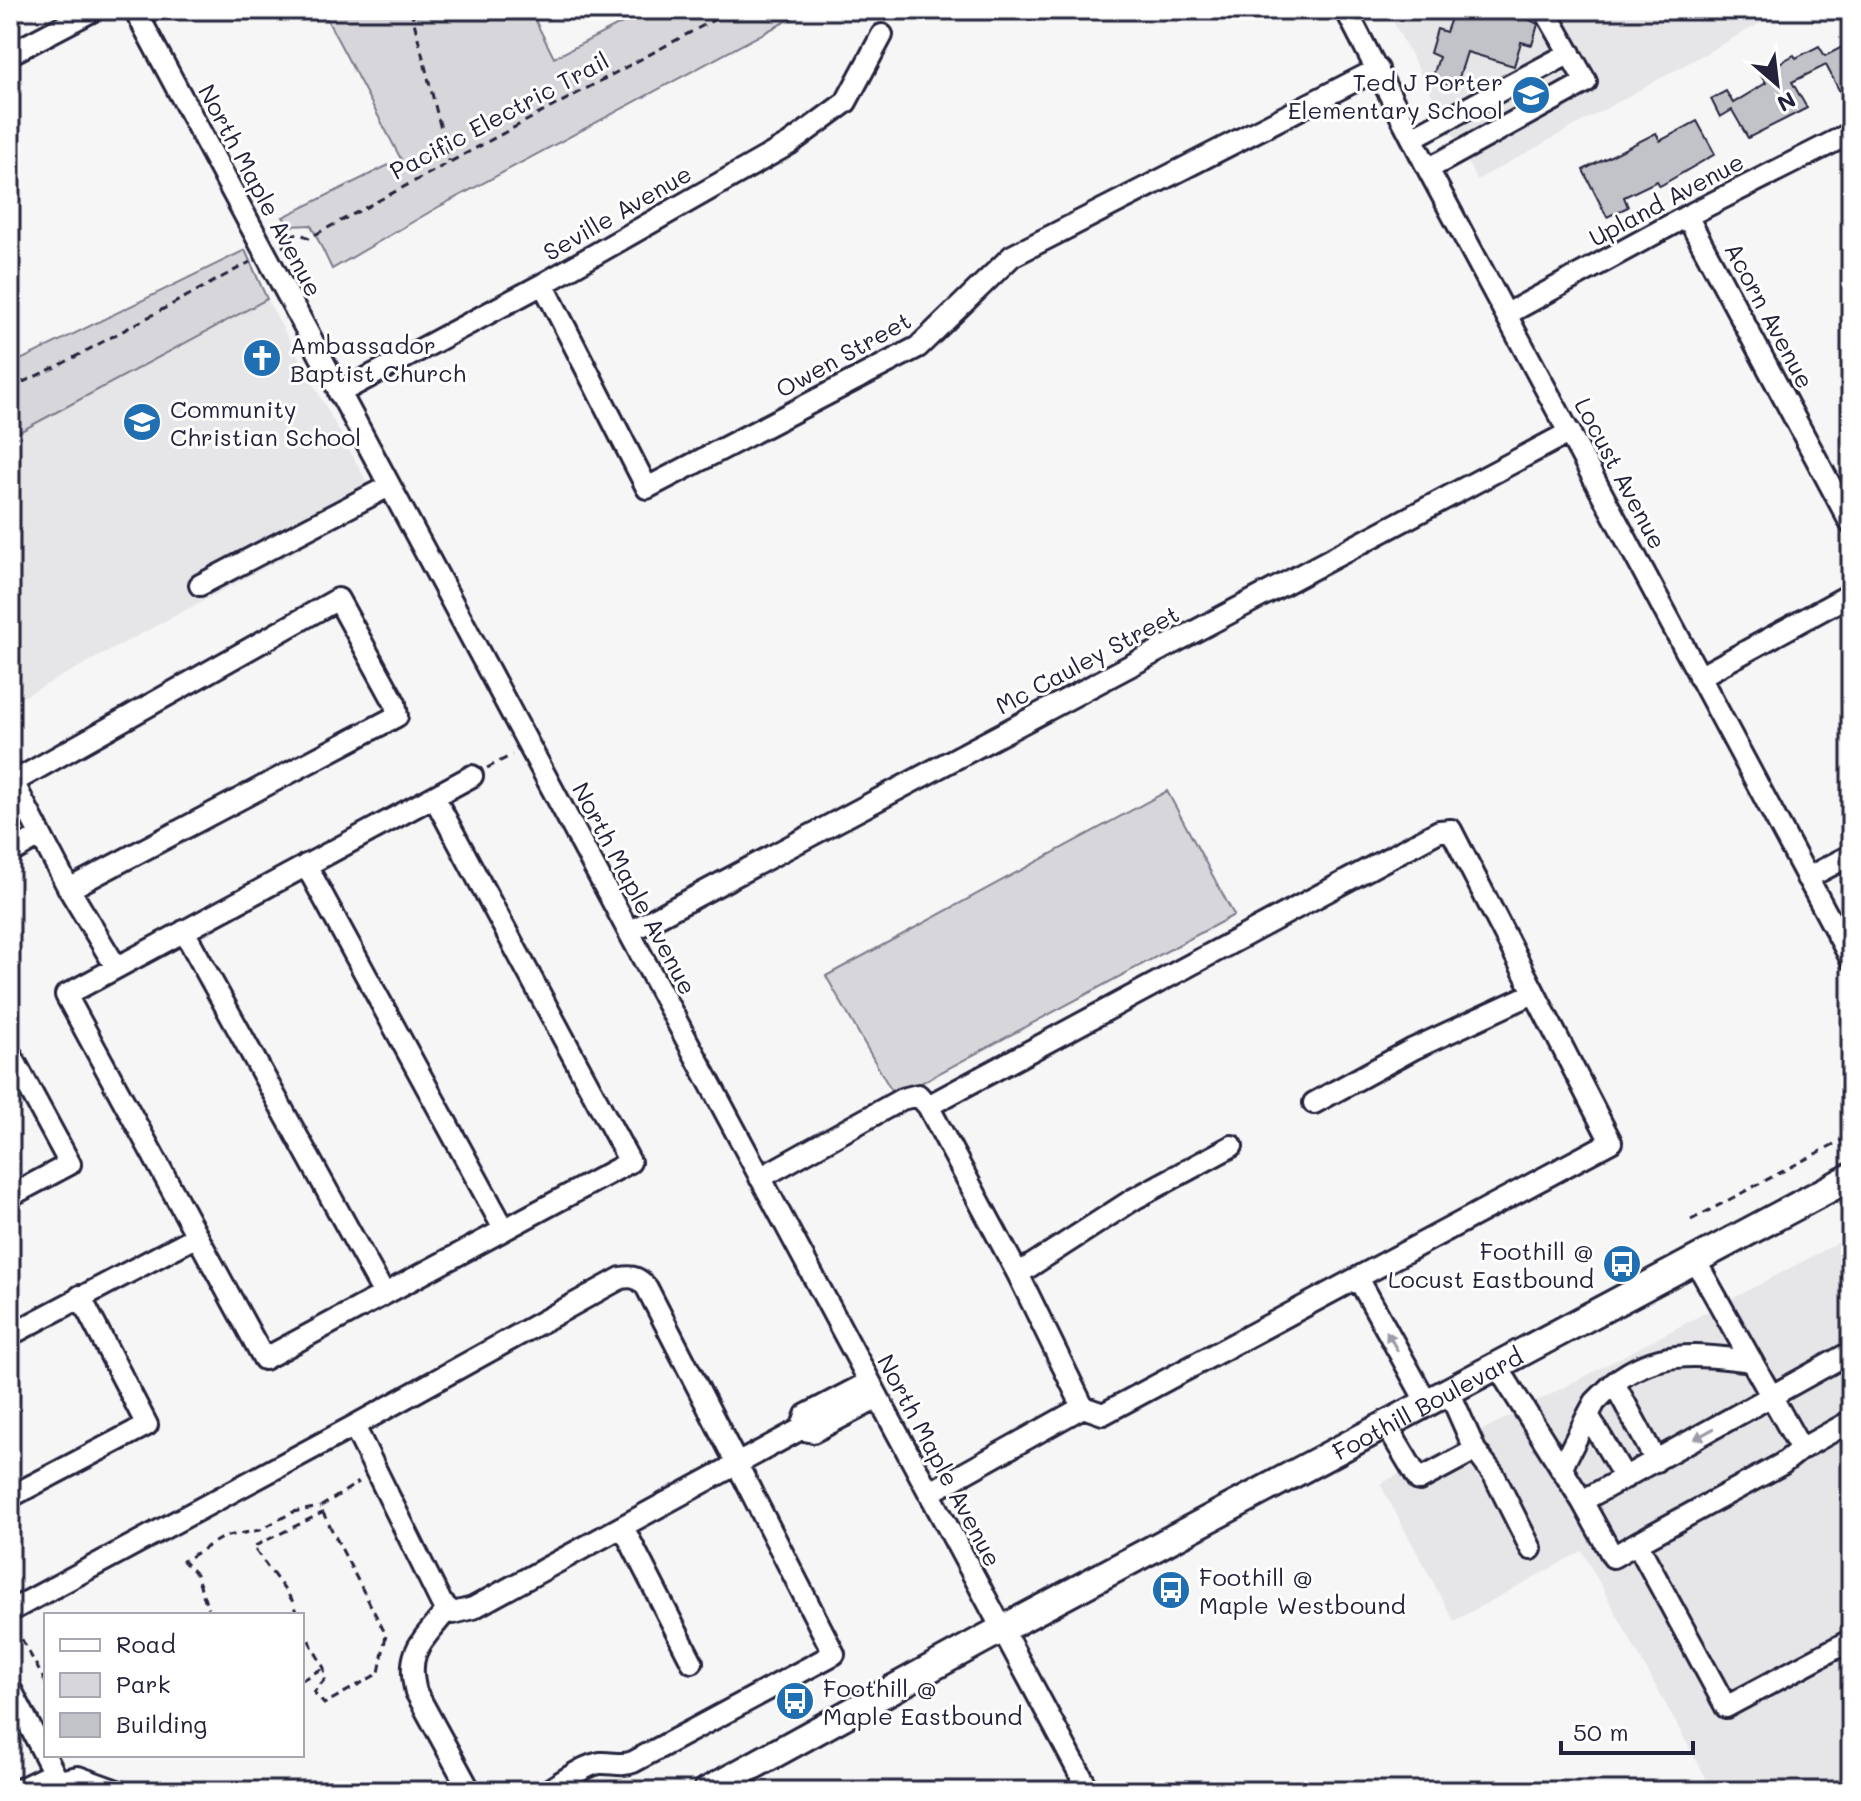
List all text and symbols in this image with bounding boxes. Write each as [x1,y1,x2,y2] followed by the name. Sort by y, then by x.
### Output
[384,44,614,186] street label: Pacific Electric Trail
[1737,44,1817,124] north arrow
[1288,66,1503,125] place label: Ted J Porter Elementary School
[1510,74,1552,116] school or university icon: Ted J Porter Elementary School
[192,78,330,302] street label: North Maple Avenue
[1772,85,1801,119] text: N
[1583,145,1749,253] street label: Upland Avenue
[537,157,697,267] street label: Seville Avenue
[1719,237,1821,393] street label: Acorn Avenue
[770,304,916,404] street label: Owen Street
[290,329,466,388] place label: Ambassador Baptist Church
[241,337,283,379] church icon: Ambassador Baptist Church
[1568,392,1674,554] street label: Locust Avenue
[170,393,361,452] place label: Community Christian School
[121,401,163,443] school or university icon: Community Christian School
[990,598,1184,720] street label: Mc Cauley Street
[566,776,704,1000] street label: North Maple Avenue
[1388,1235,1594,1294] place label: Foothill @ Locust Eastbound
[1601,1243,1643,1285] bus stop icon: Foothill @ Locust Eastbound
[1385,1329,1399,1352] one-way arrow
[1327,1340,1528,1466] street label: Foothill Boulevard
[871,1348,1009,1572] street label: North Maple Avenue
[1692,1427,1715,1441] one-way arrow
[1199,1561,1406,1620] place label: Foothill @ Maple Westbound
[1150,1569,1192,1611] bus stop icon: Foothill @ Maple Westbound
[44,1613,304,1757] legend
[116,1628,176,1659] text: Road
[116,1668,170,1699] text: Park
[823,1672,1023,1731] place label: Foothill @ Maple Eastbound
[774,1680,816,1722] bus stop icon: Foothill @ Maple Eastbound
[1561,1705,1693,1755] scale bar
[116,1708,207,1739] text: Building
[1573,1716,1629,1747] text: 50 m

